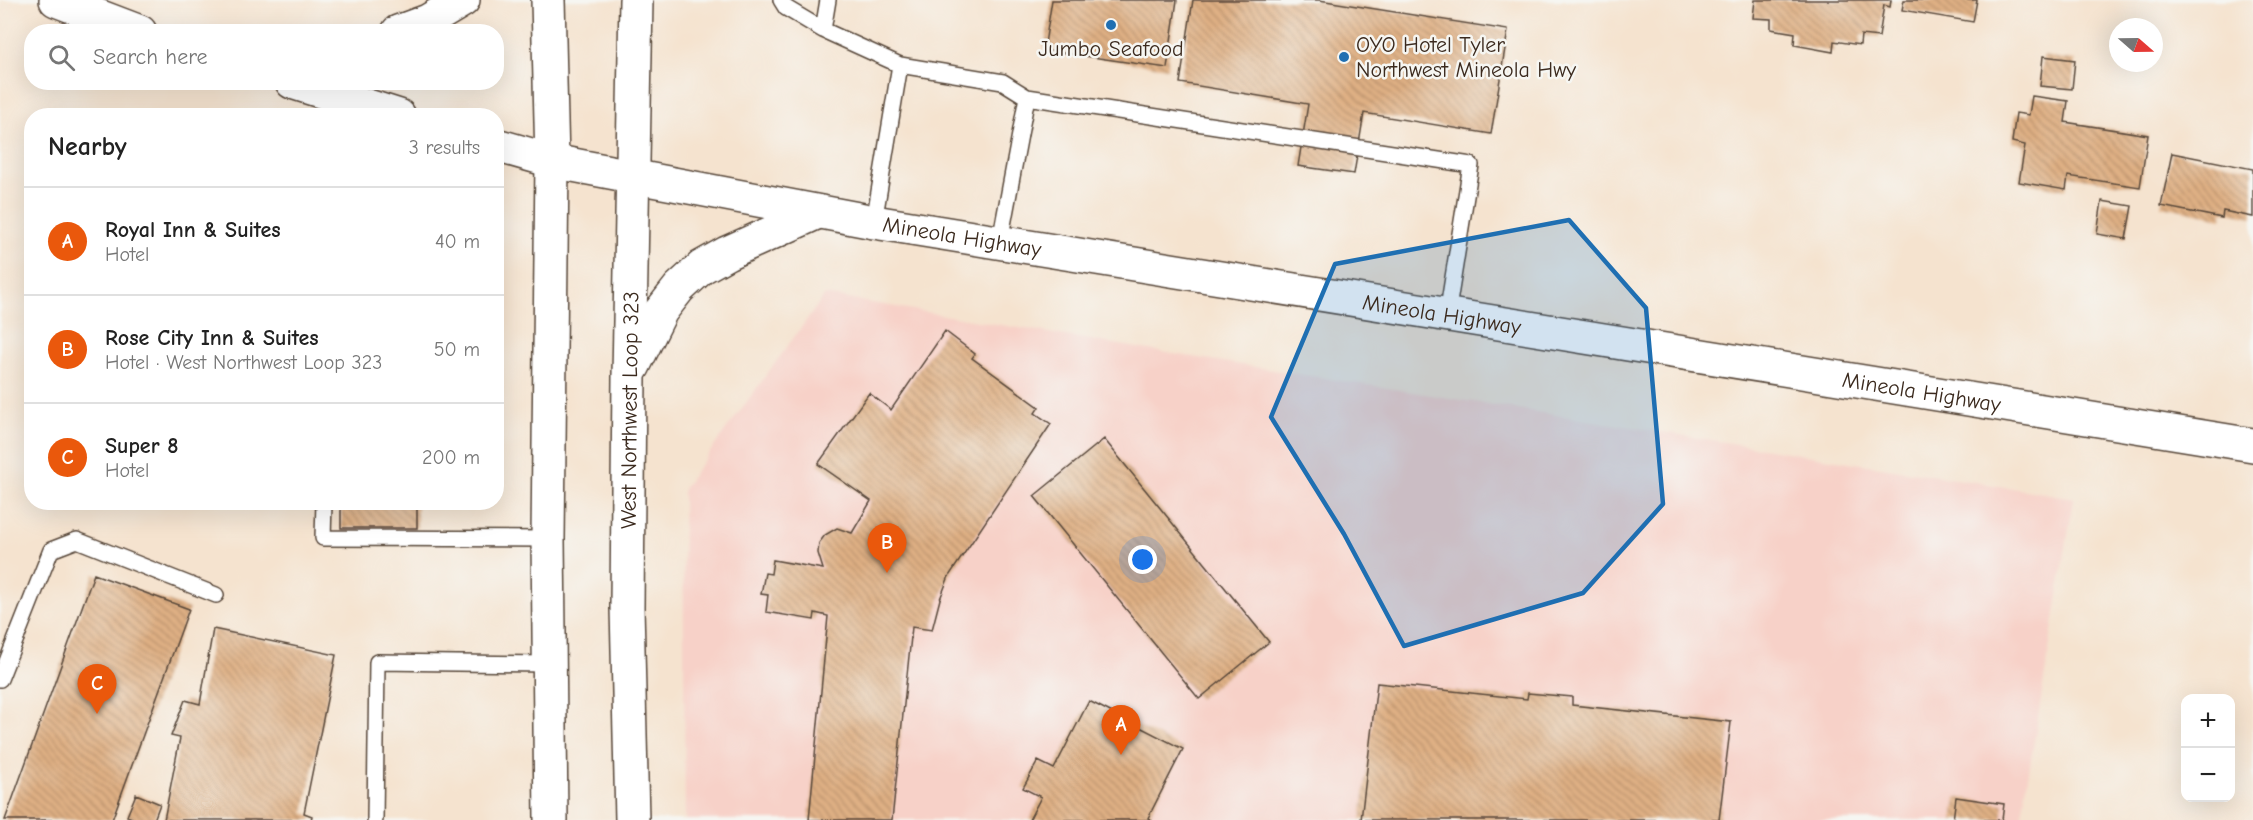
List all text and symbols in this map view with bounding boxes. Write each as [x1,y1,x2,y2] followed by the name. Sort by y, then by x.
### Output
[1104,18,1118,32] marker: Jumbo Seafood
[2109,18,2163,72] north arrow
[24,24,504,90] search box
[1356,32,1576,83] place label: OYO Hotel Tyler Northwest Mineola Hwy
[1038,36,1184,62] place label: Jumbo Seafood
[45,41,78,74] icon: search
[93,44,208,70] text: Search here
[1337,50,1351,64] marker: OYO Hotel Tyler Northwest Mineola Hwy
[48,132,127,162] text: Nearby
[409,136,480,159] text: 3 results
[881,212,1043,263] street label: Mineola Highway
[105,217,281,243] text: Royal Inn & Suites
[62,230,73,253] text: A
[435,230,480,253] text: 40 m
[105,243,149,266] text: Hotel
[1361,289,1523,340] street label: Mineola Highway
[616,291,645,529] street label: West Northwest Loop 323
[105,325,319,351] text: Rose City Inn & Suites
[61,338,74,361] text: B
[434,338,480,361] text: 50 m
[105,351,382,374] text: Hotel · West Northwest Loop 323
[1840,367,2003,418] street label: Mineola Highway
[105,433,179,459] text: Super 8
[61,446,74,469] text: C
[422,446,480,469] text: 200 m
[105,459,149,482] text: Hotel
[868,524,906,573] pin: B
[1128,545,1157,574] your location
[78,664,116,714] pin: C
[2181,694,2235,802] map controls
[2181,694,2235,748] button: +
[1102,706,1140,755] pin: A
[2181,748,2235,802] button: −

